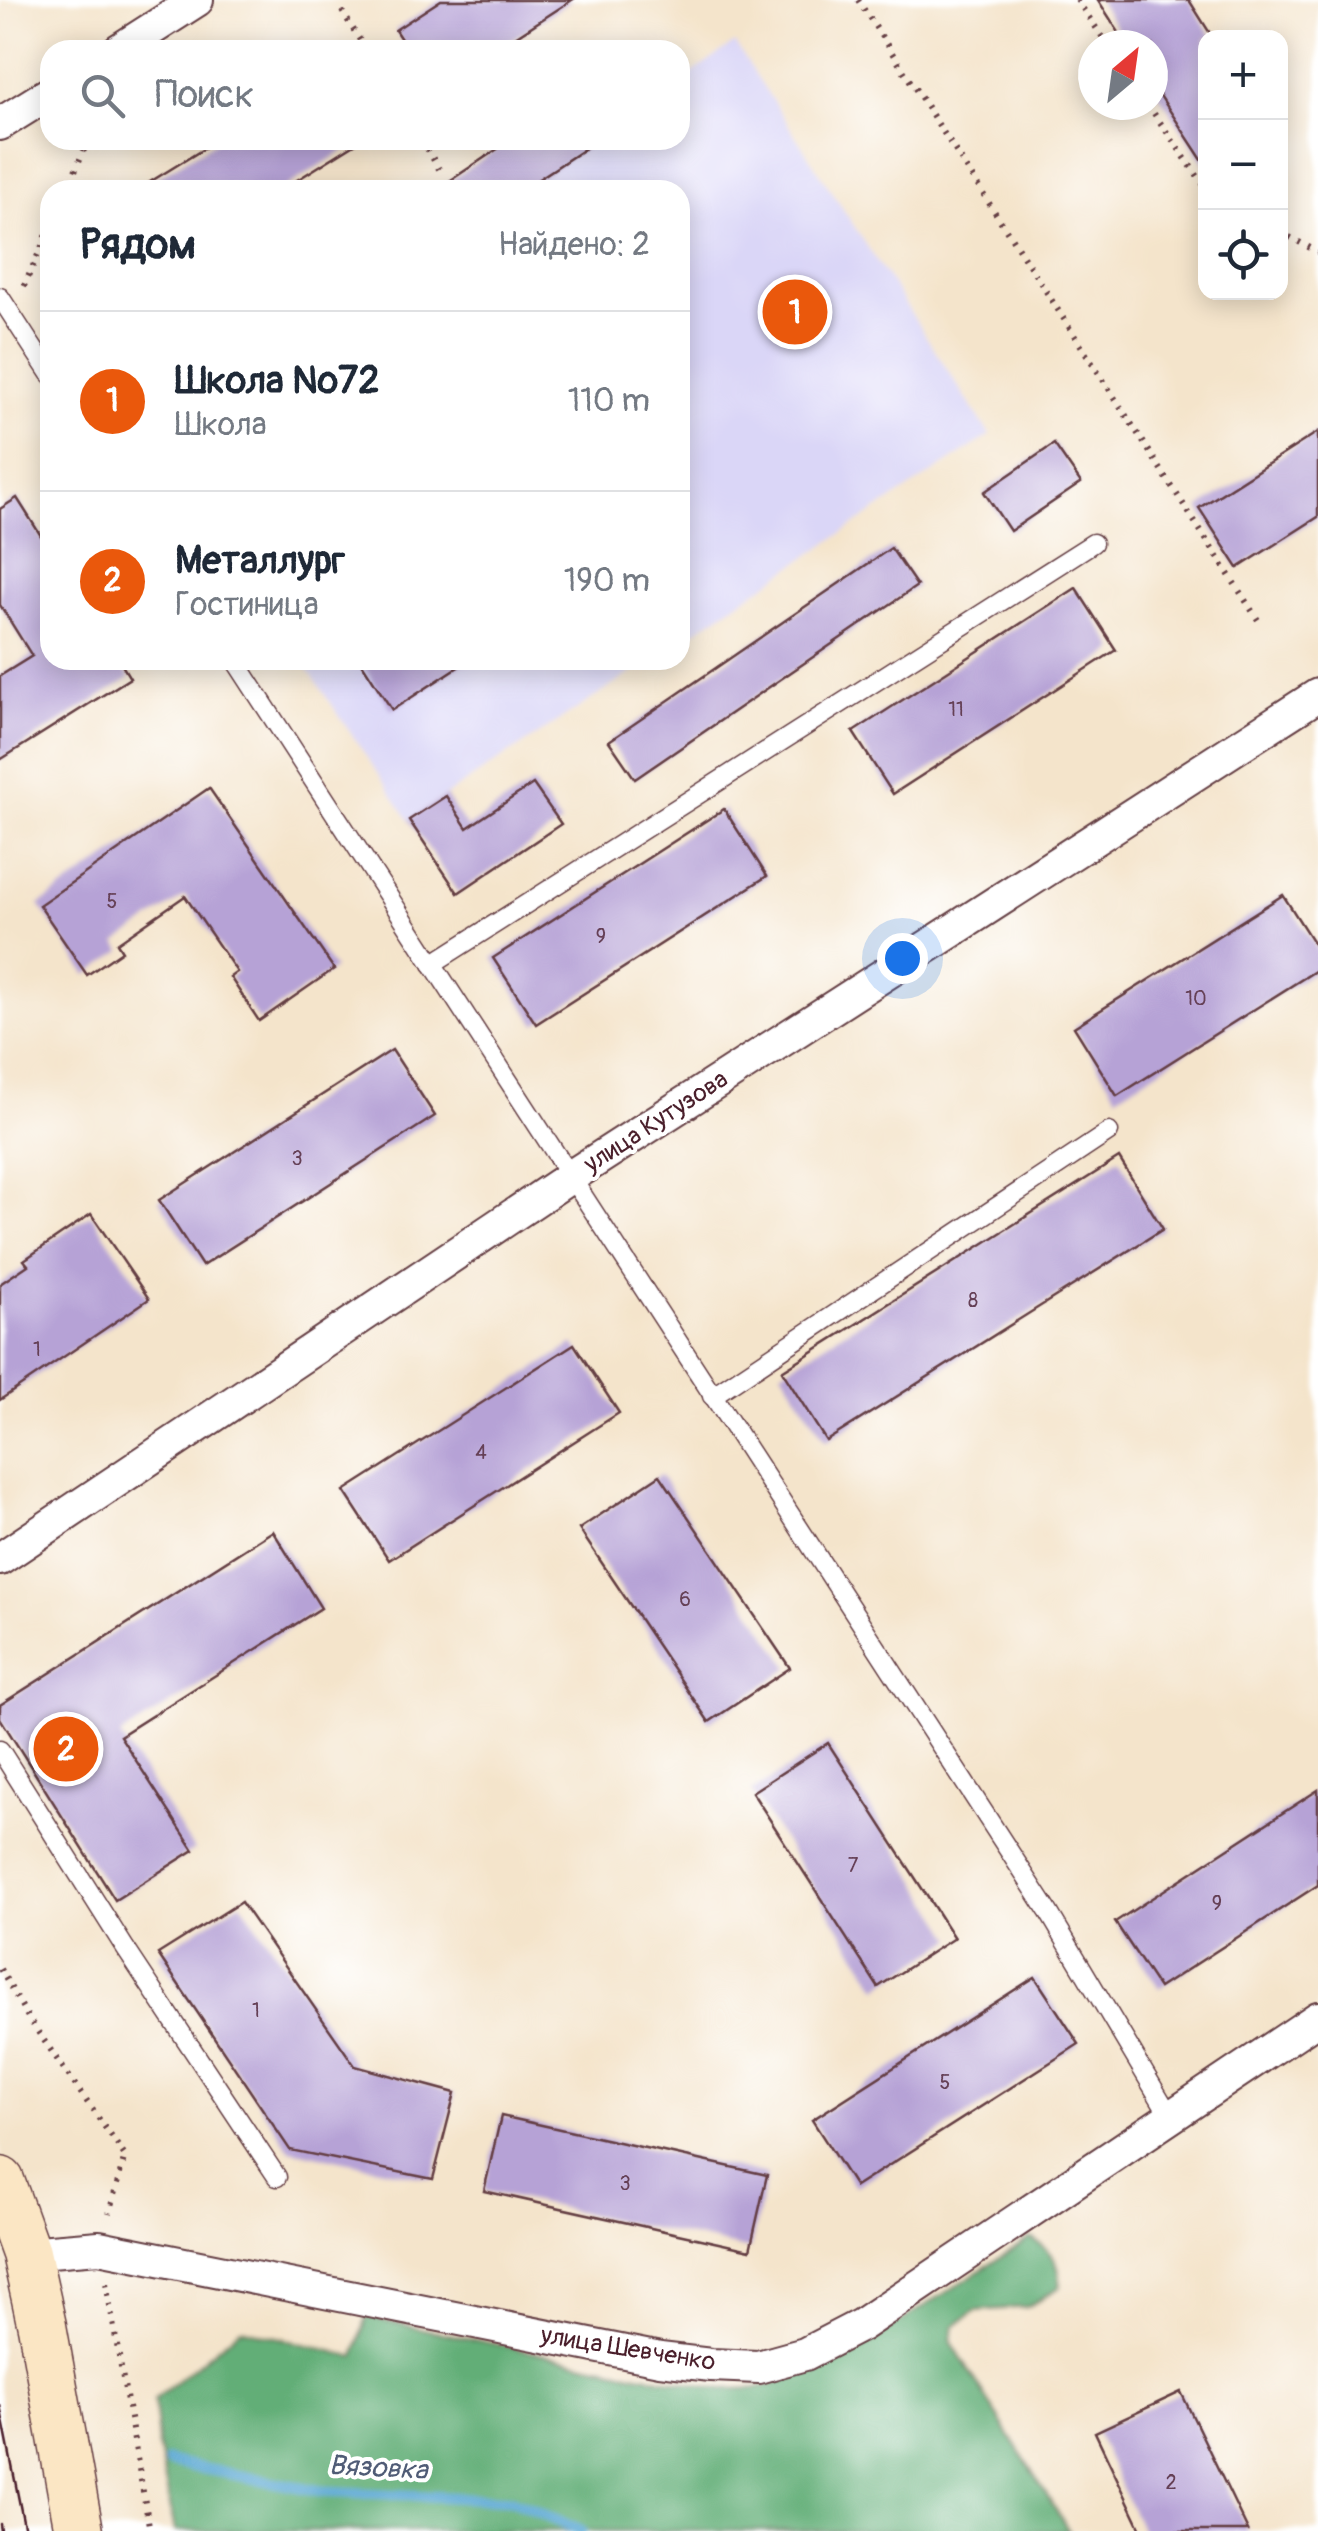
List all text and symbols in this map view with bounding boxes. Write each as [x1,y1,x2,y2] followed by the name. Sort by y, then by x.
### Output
[1078,30,1168,120] north arrow
[1198,30,1288,300] map controls
[1198,30,1288,120] button: +
[40,40,690,150] search box
[75,68,130,123] icon: search
[155,71,254,119] text: Поиск
[1198,120,1288,210] button: −
[1198,210,1288,300] button: locate
[80,219,196,271] text: Рядом
[498,225,650,265] text: Найдено: 2
[762,274,828,350] pin: 1
[175,357,379,405] text: Школа №72
[106,381,119,421] text: 1
[568,381,650,421] text: 110 m
[175,405,267,445] text: Школа
[175,537,345,585] text: Металлург
[104,561,121,601] text: 2
[564,561,650,601] text: 190 m
[175,585,319,625] text: Гостиница
[948,697,964,722] house number: 11
[107,889,117,914] house number: 5
[596,924,606,949] house number: 9
[877,933,928,984] your location
[1185,986,1207,1011] house number: 10
[577,1064,734,1181] street label: улица Кутузова
[291,1146,303,1171] house number: 3
[968,1288,978,1313] house number: 8
[33,1337,41,1362] house number: 1
[475,1440,487,1465] house number: 4
[679,1587,691,1612] house number: 6
[34,1712,98,1786] pin: 2
[848,1853,859,1878] house number: 7
[1212,1891,1222,1916] house number: 9
[252,1998,260,2023] house number: 1
[940,2070,950,2095] house number: 5
[619,2171,631,2196] house number: 3
[537,2320,718,2378] street label: улица Шевченко
[328,2448,430,2488] water label: Вязовка
[1165,2470,1177,2495] house number: 2

